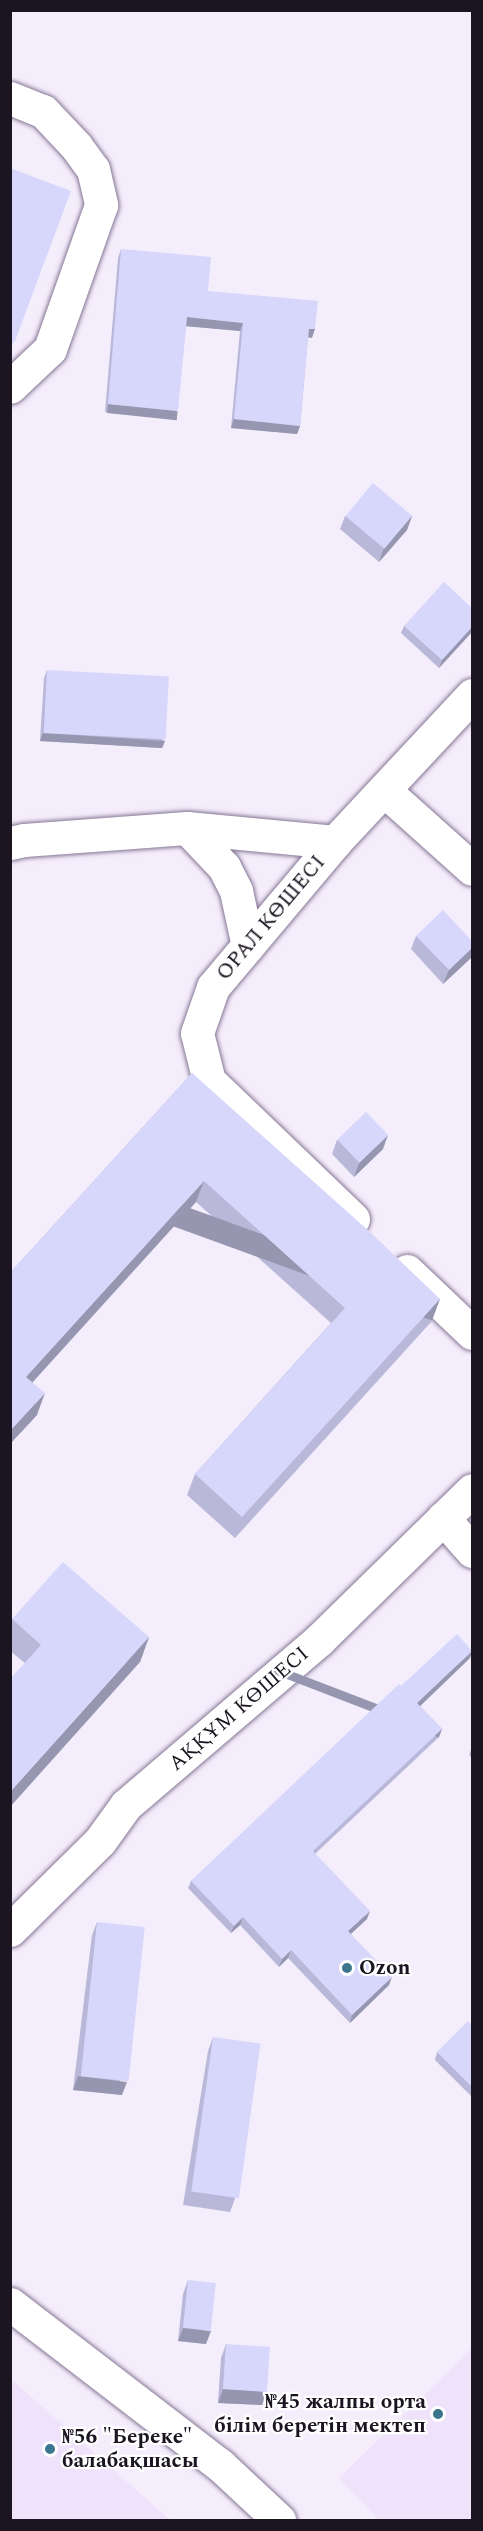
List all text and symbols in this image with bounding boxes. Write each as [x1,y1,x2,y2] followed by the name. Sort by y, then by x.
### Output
[211,850,331,986] street label: ОРАЛ КӨШЕСІ
[164,1641,314,1777] street label: АҚҚҰМ КӨШЕСІ
[359,1955,410,1981] place label: Ozon
[340,1961,354,1975] marker: Ozon
[214,2389,426,2439] place label: №45 жалпы орта білім беретін мектеп
[431,2407,445,2421] marker: №45 жалпы орта білім беретін мектеп
[62,2424,199,2474] place label: №56 "Береке" балабақшасы
[43,2442,57,2456] marker: №56 "Береке" балабақшасы

